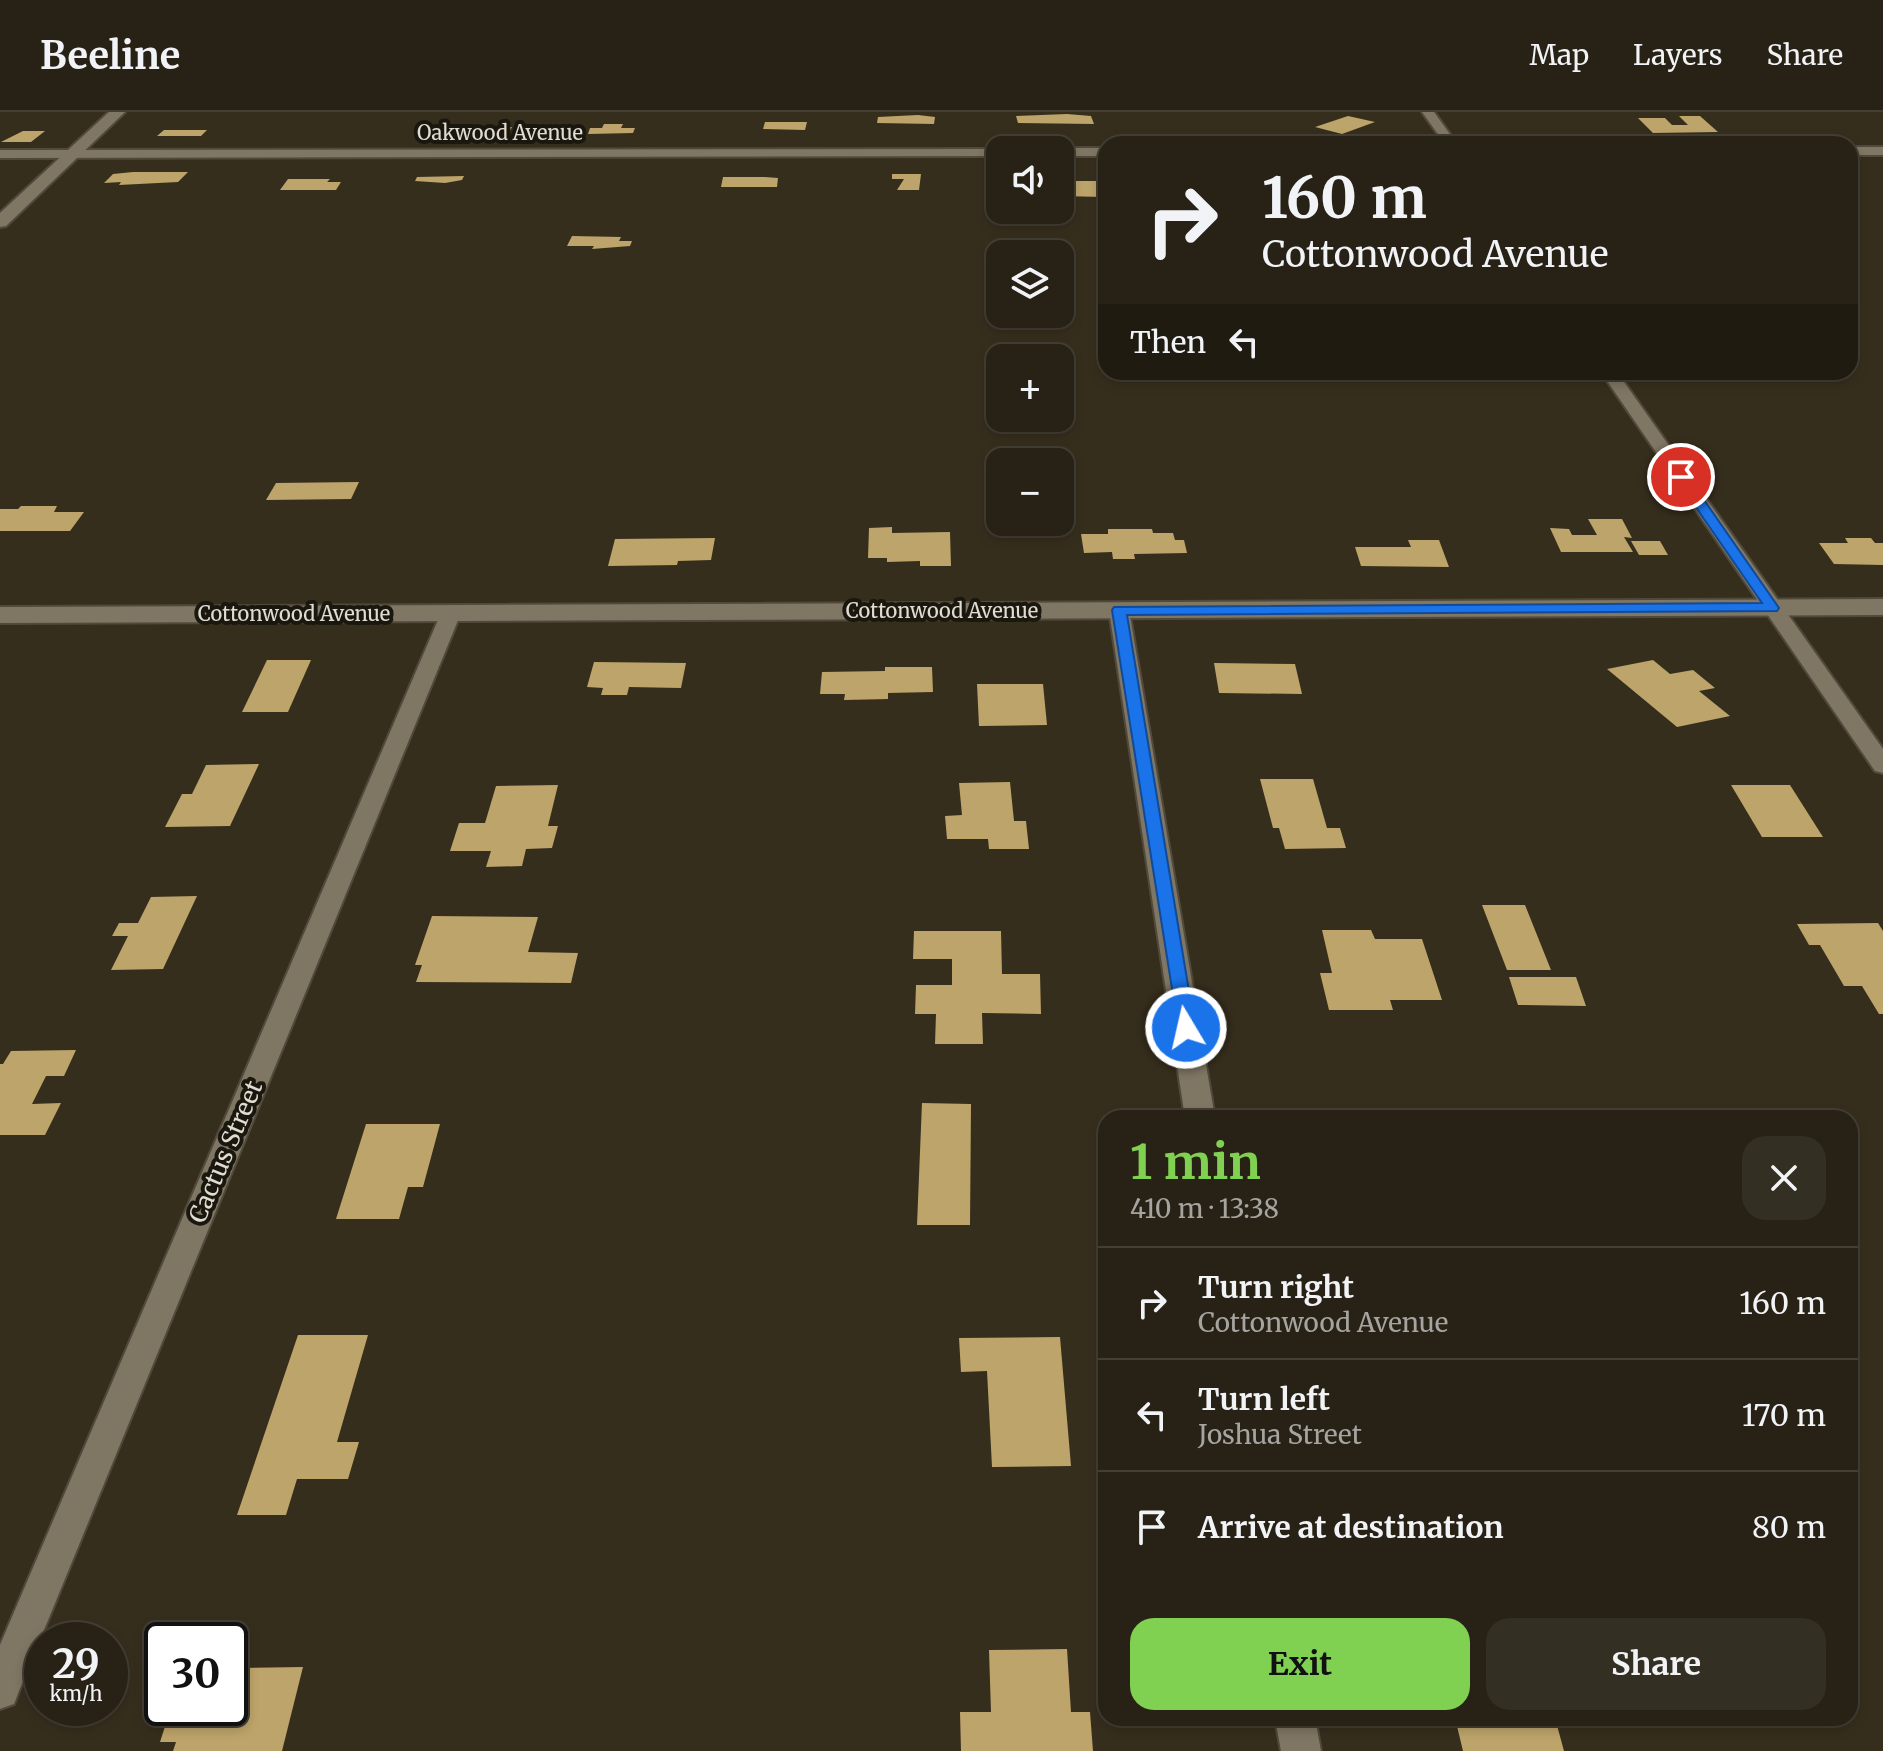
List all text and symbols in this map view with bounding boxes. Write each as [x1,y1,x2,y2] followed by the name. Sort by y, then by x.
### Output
[40,32,180,79] text: Beeline
[1529,37,1589,73] text: Map
[1633,37,1722,73] text: Layers
[1766,37,1843,73] text: Share
[417,120,583,145] street label: Oakwood Avenue
[986,136,1074,536] map controls
[986,136,1074,224] button: sound
[1262,163,1427,233] text: 160 m
[1130,168,1234,272] icon: right
[1262,232,1609,277] text: Cottonwood Avenue
[986,240,1074,328] button: layers
[1222,320,1266,364] icon: left
[1130,323,1206,361] text: Then
[986,344,1074,432] button: +
[1647,443,1715,511] pin
[986,448,1074,536] button: −
[1659,455,1703,499] icon: arrive
[846,598,1038,623] street label: Cottonwood Avenue
[198,601,390,626] street label: Cottonwood Avenue
[1144,986,1228,1070] position arrow
[182,1075,270,1228] street label: Cactus Street
[1130,1132,1261,1192] text: 1 min
[1742,1136,1826,1220] button: close
[1130,1192,1279,1225] text: 410 m · 13:38
[1198,1268,1354,1306] text: Turn right
[1130,1281,1174,1325] icon: right
[1739,1284,1826,1322] text: 160 m
[1198,1306,1448,1339] text: Cottonwood Avenue
[1198,1380,1330,1418] text: Turn left
[1130,1393,1174,1437] icon: left
[1742,1396,1826,1434] text: 170 m
[1198,1418,1362,1451] text: Joshua Street
[1130,1505,1174,1549] icon: arrive
[1198,1508,1504,1546] text: Arrive at destination
[1752,1508,1826,1546] text: 80 m
[1130,1618,1470,1710] button: Exit
[1486,1618,1826,1710] button: Share
[144,1622,248,1726] speed limit sign: 30
[52,1639,100,1689] text: 29
[50,1681,102,1706] text: km/h

